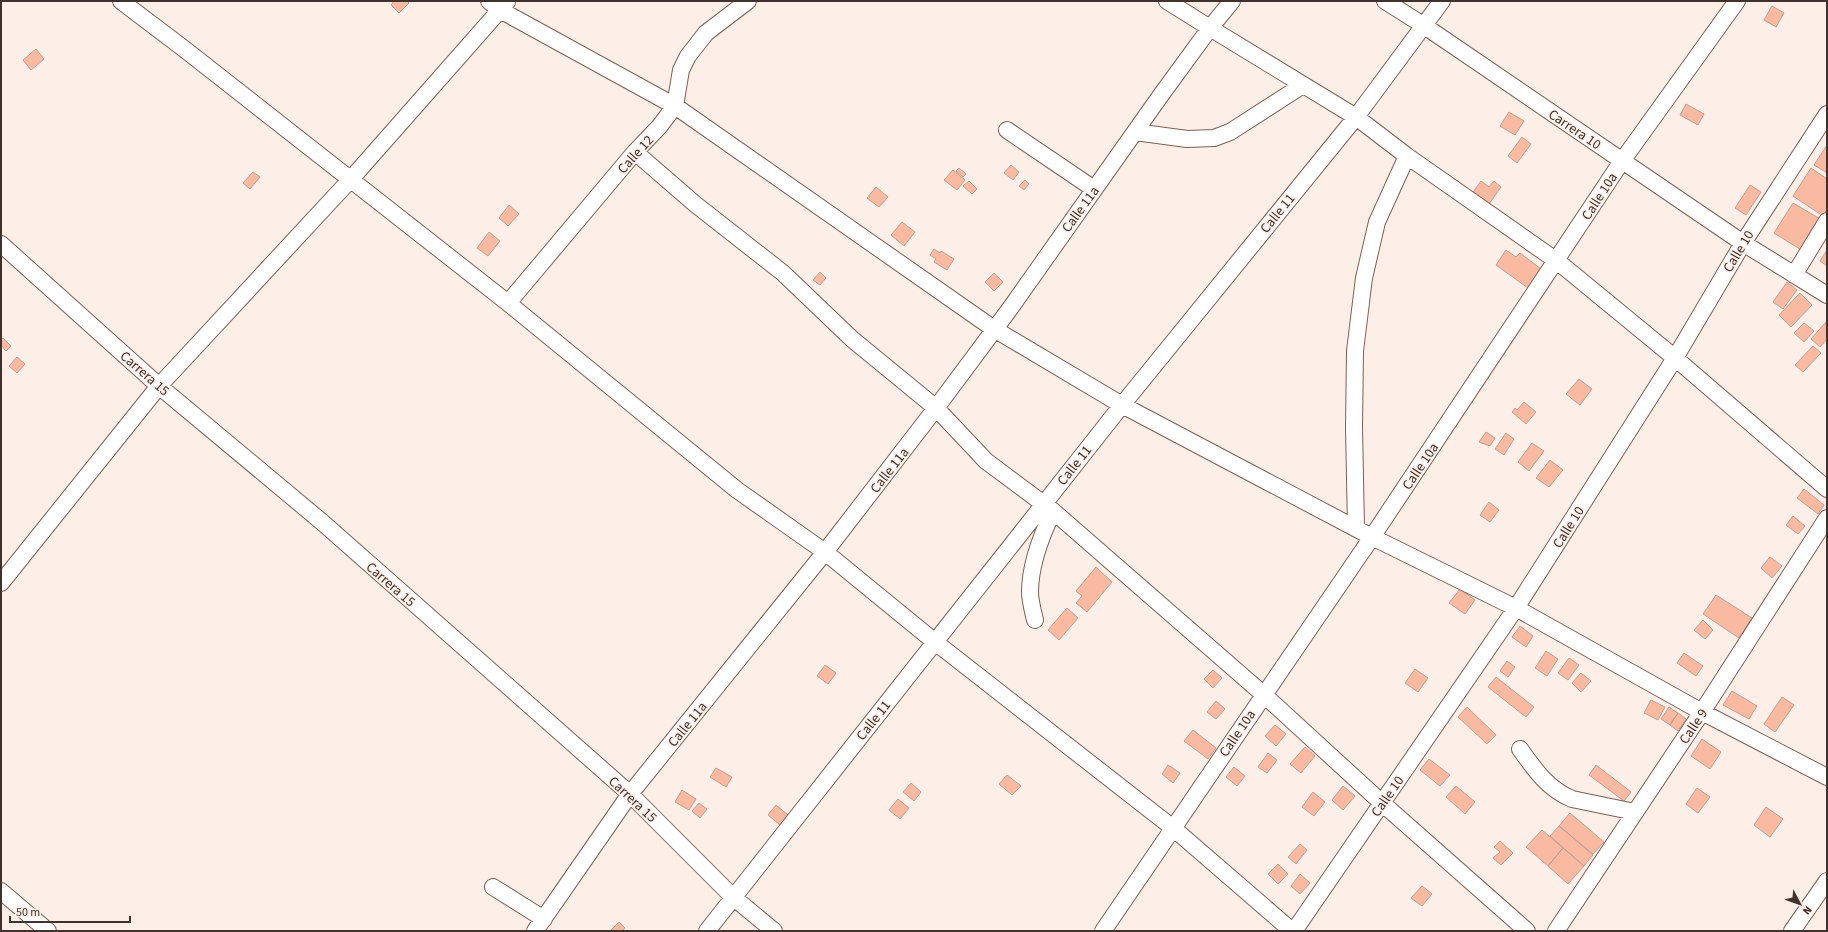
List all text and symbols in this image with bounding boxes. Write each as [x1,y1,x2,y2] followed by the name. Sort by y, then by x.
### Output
[1544,105,1605,155] street label: Carrera 10
[613,131,659,178] street label: Calle 12
[1577,169,1623,224] street label: Calle 10a
[1057,182,1104,237] street label: Calle 11a
[1256,189,1300,238] street label: Calle 11
[1718,227,1759,276] street label: Calle 10
[115,347,174,401] street label: Carrera 15
[1398,439,1444,494] street label: Calle 10a
[1053,441,1097,490] street label: Calle 11
[866,444,914,498] street label: Calle 11a
[1548,503,1589,552] street label: Calle 10
[361,558,420,612] street label: Carrera 15
[852,696,896,745] street label: Calle 11
[663,698,712,751] street label: Calle 11a
[1675,705,1713,748] street label: Calle 9
[1215,706,1261,761] street label: Calle 10a
[604,772,661,827] street label: Carrera 15
[1366,772,1409,821] street label: Calle 10
[1780,884,1820,924] north arrow
[10,898,130,924] scale bar
[1799,903,1815,918] text: N
[16,904,40,921] text: 50 m

